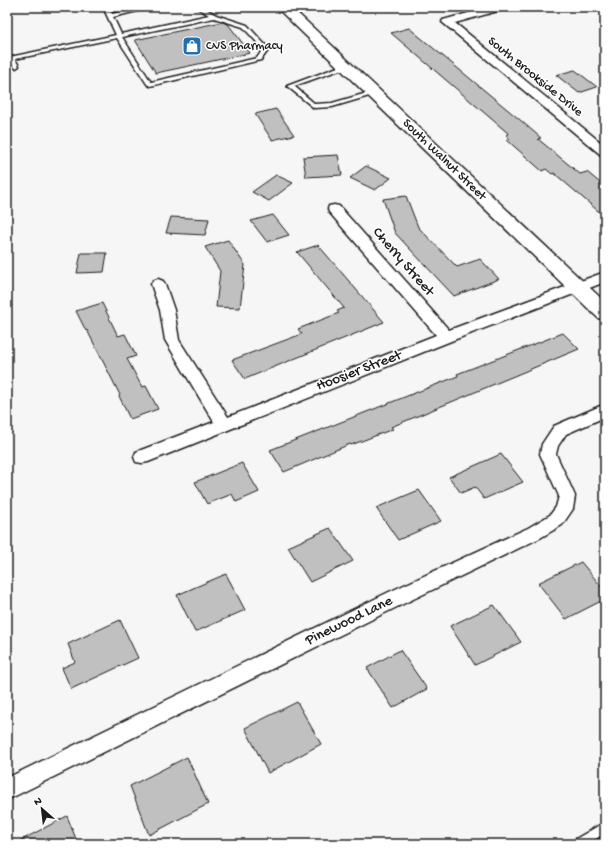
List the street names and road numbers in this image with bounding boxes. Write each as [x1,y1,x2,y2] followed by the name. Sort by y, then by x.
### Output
[484,34,586,120] street label: South Brookside Drive
[399,116,490,205] street label: South Walnut Street
[368,224,439,302] street label: Cherry Street
[314,346,406,395] street label: Hoosier Street
[302,592,396,650] street label: Pinewood Lane

